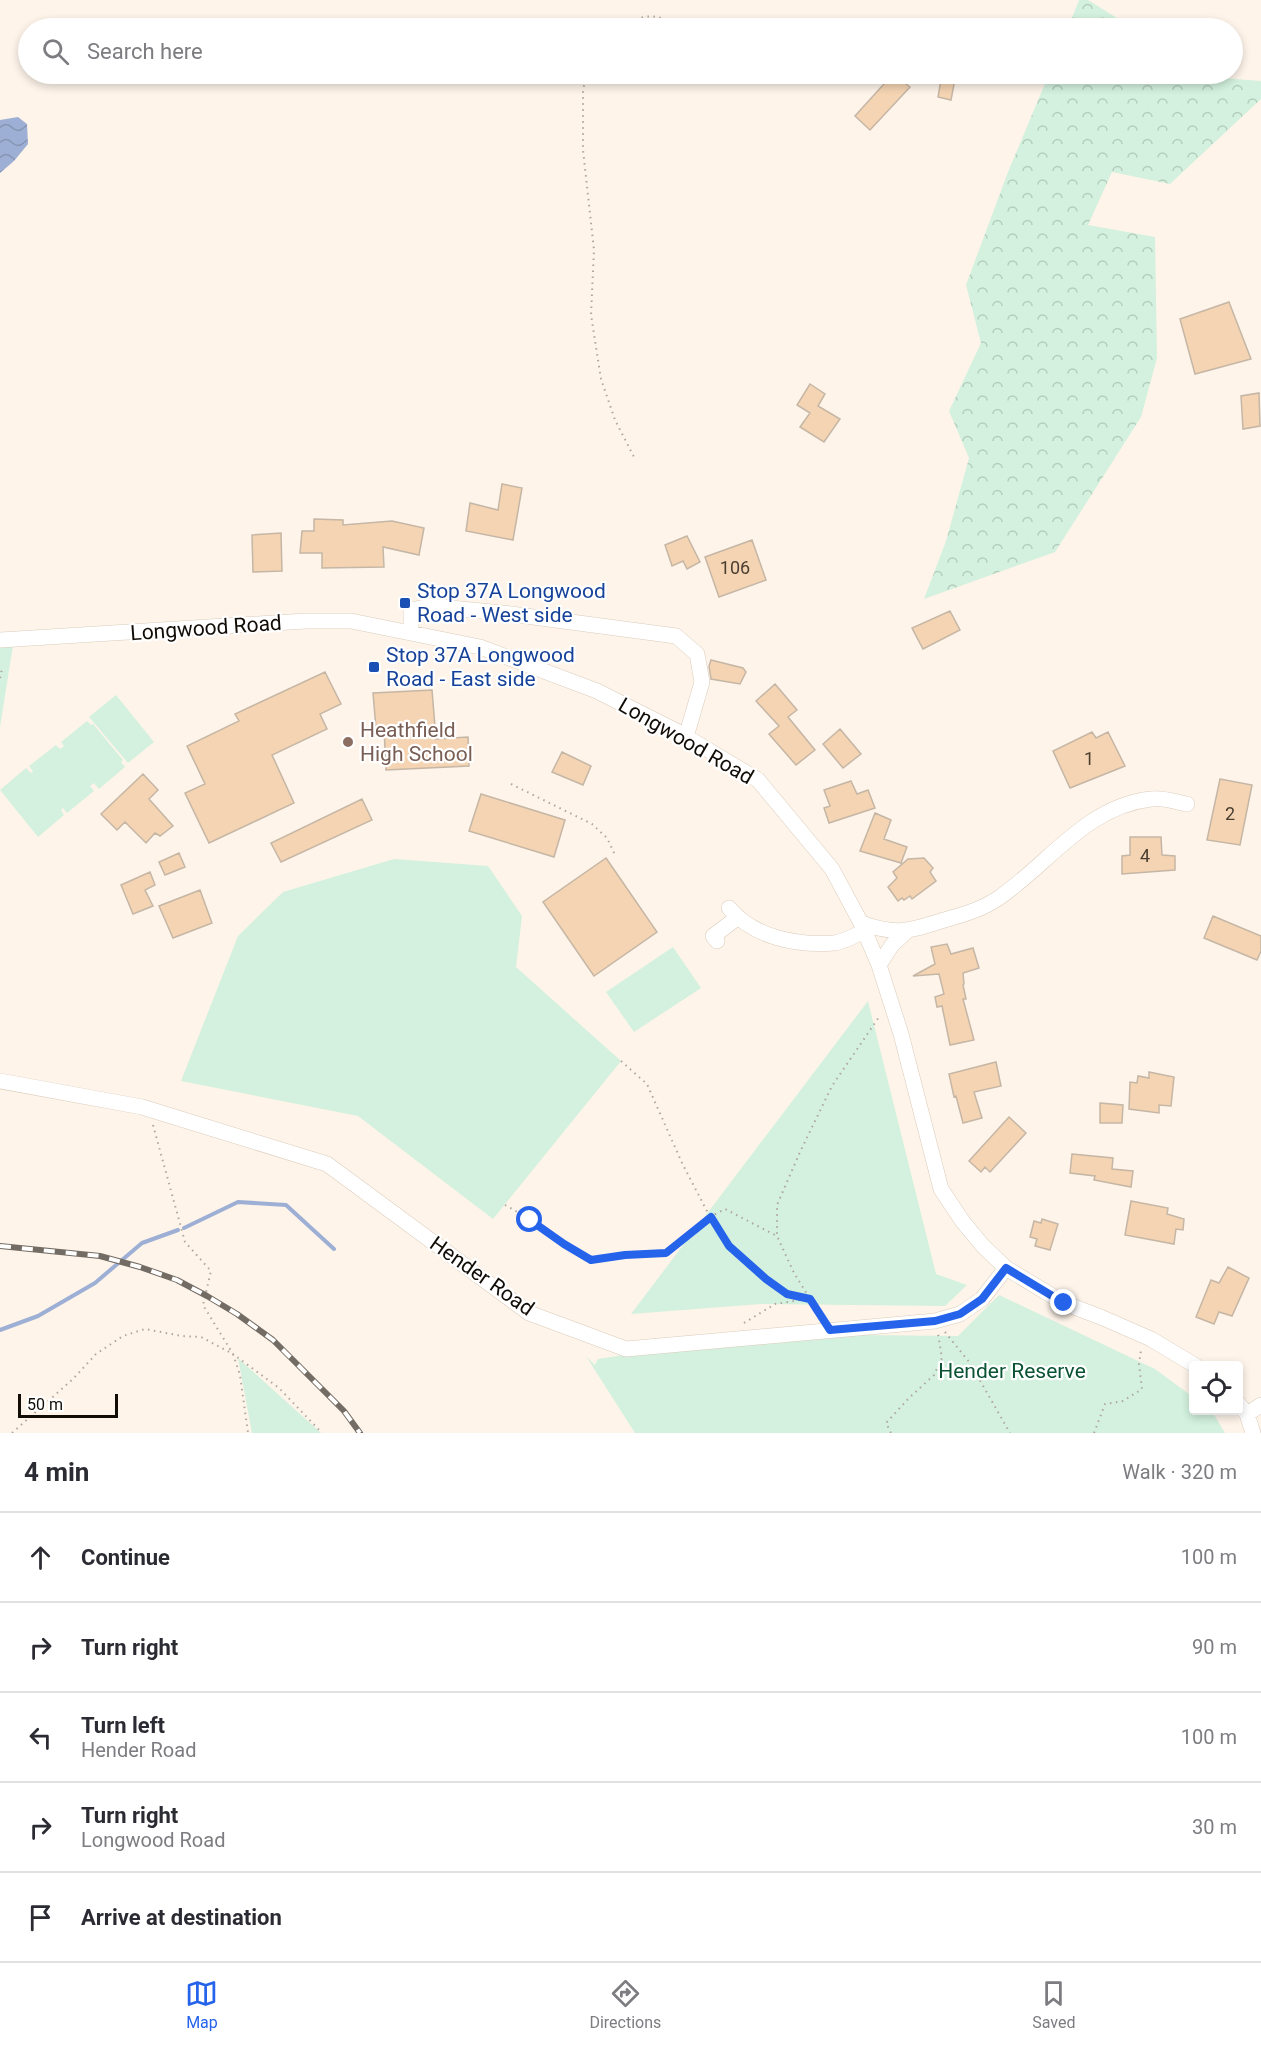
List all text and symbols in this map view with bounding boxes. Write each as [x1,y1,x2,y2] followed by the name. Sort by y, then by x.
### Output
[18,18,1243,84] search box
[39,35,72,68] icon: search
[87,39,203,64] text: Search here
[720,557,750,578] house number: 106
[417,579,606,627] place label: Stop 37A Longwood Road - West side
[398,596,412,610] marker: Stop 37A Longwood Road - West side
[130,611,282,645] street label: Longwood Road
[386,643,575,691] place label: Stop 37A Longwood Road - East side
[367,660,381,674] marker: Stop 37A Longwood Road - East side
[614,693,758,789] street label: Longwood Road
[360,718,473,766] place label: Heathfield High School
[341,735,355,749] marker: Heathfield High School
[1084,748,1094,769] house number: 1
[1225,803,1235,824] house number: 2
[1140,845,1150,866] house number: 4
[516,1206,542,1232] route start
[425,1231,539,1321] street label: Hender Road
[1050,1289,1076,1315] route end
[938,1359,1086,1383] park label: Hender Reserve
[1189,1361,1243,1415] map controls
[1189,1361,1243,1415] button: locate
[18,1391,118,1418] scale bar
[27,1395,63,1414] text: 50 m
[24,1457,89,1487] text: 4 min
[1122,1460,1237,1484] text: Walk · 320 m
[24,1541,57,1574] icon: ahead
[81,1545,170,1570] text: Continue
[1181,1545,1237,1569] text: 100 m
[24,1631,57,1664] icon: right
[81,1635,178,1660] text: Turn right
[1192,1635,1237,1659] text: 90 m
[81,1713,165,1738] text: Turn left
[24,1721,57,1754] icon: left
[1181,1725,1237,1749] text: 100 m
[81,1738,196,1762] text: Hender Road
[81,1803,178,1828] text: Turn right
[24,1811,57,1844] icon: right
[1192,1815,1237,1839] text: 30 m
[81,1828,225,1852] text: Longwood Road
[24,1901,57,1934] icon: arrive
[81,1905,282,1930] text: Arrive at destination
[185,1977,218,2032] tab: Map
[589,1977,661,2032] tab: Directions
[1032,1977,1076,2032] tab: Saved

